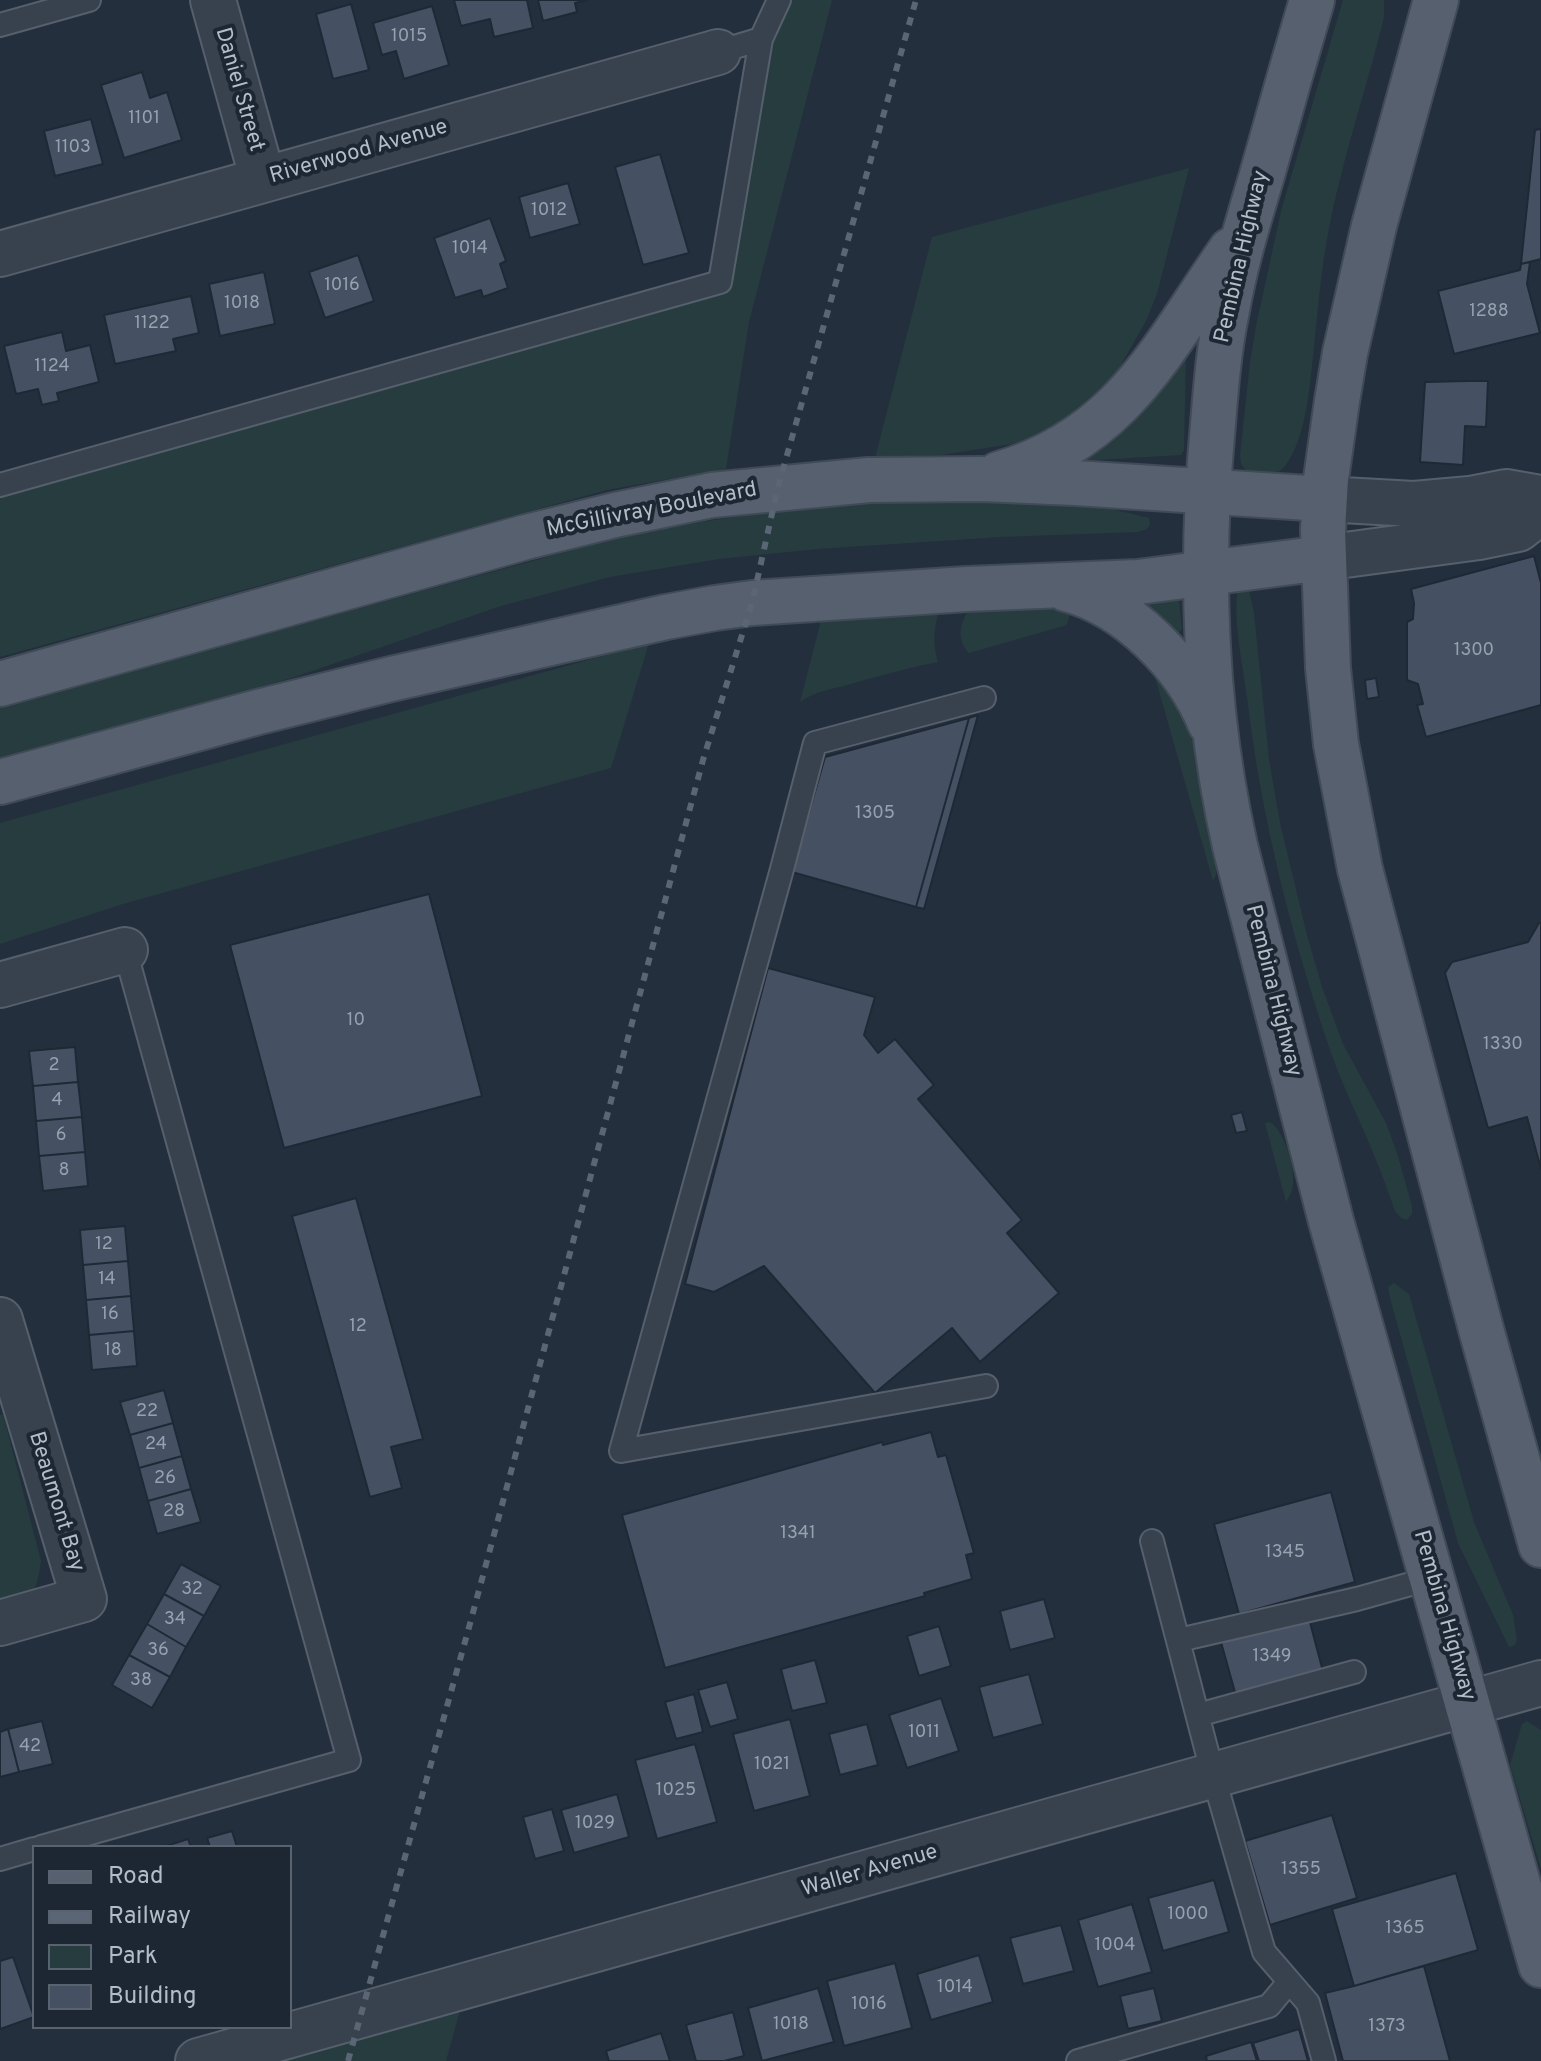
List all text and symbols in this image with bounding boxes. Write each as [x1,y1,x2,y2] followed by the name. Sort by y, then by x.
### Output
[208,25,268,155] street label: Daniel Street
[391,26,427,48] house number: 1015
[128,108,160,130] house number: 1101
[267,115,451,191] street label: Riverwood Avenue
[55,137,91,159] house number: 1103
[1210,168,1276,346] street label: Pembina Highway
[531,200,567,222] house number: 1012
[452,238,488,260] house number: 1014
[324,275,360,297] house number: 1016
[224,293,260,315] house number: 1018
[1469,301,1509,323] house number: 1288
[134,313,170,335] house number: 1122
[34,356,70,378] house number: 1124
[545,478,759,544] street label: McGillivray Boulevard
[1454,640,1494,662] house number: 1300
[855,803,895,825] house number: 1305
[1238,902,1306,1080] street label: Pembina Highway
[347,1010,365,1032] house number: 10
[1483,1034,1523,1056] house number: 1330
[48,1055,60,1077] house number: 2
[51,1090,63,1112] house number: 4
[56,1125,66,1147] house number: 6
[59,1160,69,1182] house number: 8
[95,1234,113,1256] house number: 12
[98,1269,116,1291] house number: 14
[101,1304,119,1326] house number: 16
[349,1316,367,1338] house number: 12
[104,1340,122,1362] house number: 18
[136,1401,158,1423] house number: 22
[21,1429,89,1575] street label: Beaumont Bay
[145,1434,167,1456] house number: 24
[154,1468,176,1490] house number: 26
[163,1501,185,1523] house number: 28
[780,1523,816,1545] house number: 1341
[1406,1528,1480,1704] street label: Pembina Highway
[1265,1542,1305,1564] house number: 1345
[181,1579,203,1601] house number: 32
[164,1609,186,1631] house number: 34
[147,1640,169,1662] house number: 36
[1252,1646,1292,1668] house number: 1349
[130,1670,152,1692] house number: 38
[908,1722,940,1744] house number: 1011
[19,1736,41,1758] house number: 42
[754,1754,790,1776] house number: 1021
[656,1780,696,1802] house number: 1025
[575,1813,615,1835] house number: 1029
[799,1840,941,1904] street label: Waller Avenue
[32,1845,292,2029] legend
[1281,1859,1321,1881] house number: 1355
[108,1862,164,1892] text: Road
[108,1902,191,1932] text: Railway
[1167,1904,1209,1926] house number: 1000
[1385,1918,1425,1940] house number: 1365
[1095,1935,1135,1957] house number: 1004
[108,1942,158,1972] text: Park
[937,1977,973,1999] house number: 1014
[108,1982,197,2012] text: Building
[851,1994,887,2016] house number: 1016
[773,2014,809,2036] house number: 1018
[1368,2016,1406,2038] house number: 1373

